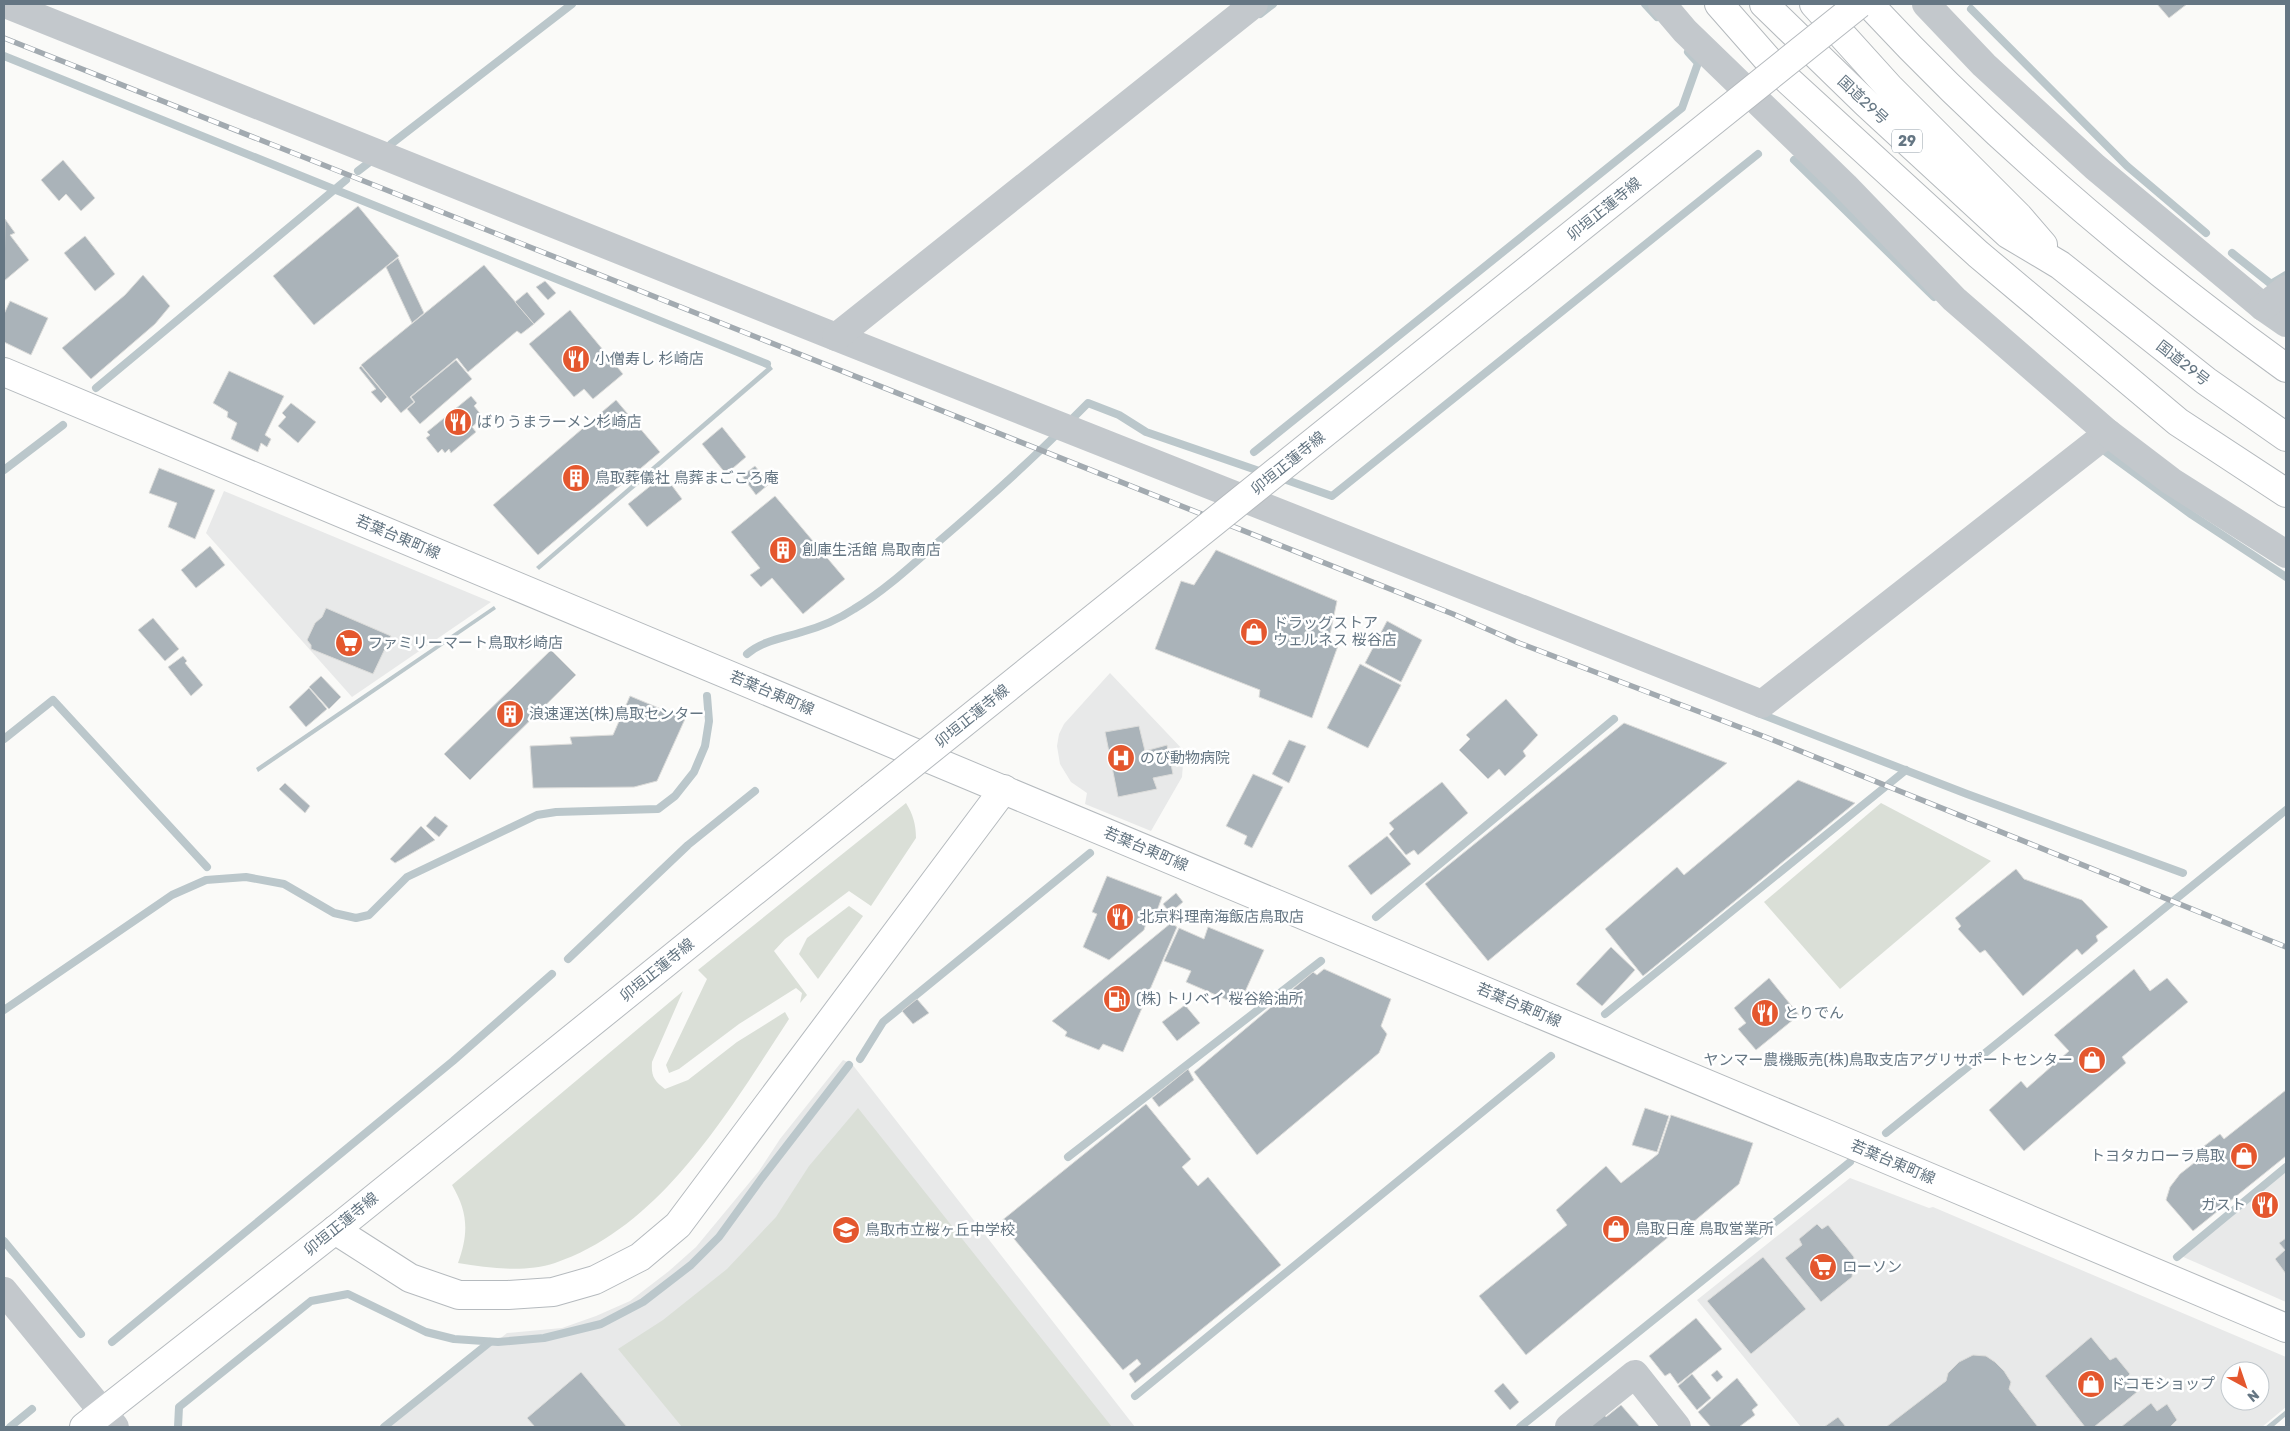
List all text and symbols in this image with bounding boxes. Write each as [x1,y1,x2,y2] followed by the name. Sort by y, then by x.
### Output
[1834,72,1892,128] street label: 国道29号
[1892,130,1922,152] road number: 29
[1563,174,1645,244] street label: 卯垣正蓮寺線
[2153,337,2213,389] street label: 国道29号
[561,344,591,374] restaurant icon: 小僧寿し 杉崎店
[595,350,704,368] place label: 小僧寿し 杉崎店
[443,407,473,437] restaurant icon: ばりうまラーメン杉崎店
[477,413,641,431] place label: ばりうまラーメン杉崎店
[1247,428,1329,498] street label: 卯垣正蓮寺線
[561,463,591,493] building icon: 鳥取葬儀社 鳥葬まごころ庵
[595,469,779,487] place label: 鳥取葬儀社 鳥葬まごころ庵
[353,511,443,563] street label: 若葉台東町線
[768,535,798,565] building icon: 創庫生活館 鳥取南店
[802,541,941,559] place label: 創庫生活館 鳥取南店
[1273,614,1397,649] place label: ドラッグストア ウェルネス 桜谷店
[1239,617,1269,647] shop icon: ドラッグストア ウェルネス 桜谷店
[334,628,364,658] supermarket icon: ファミリーマート鳥取杉崎店
[368,634,563,652] place label: ファミリーマート鳥取杉崎店
[727,667,817,719] street label: 若葉台東町線
[931,681,1013,751] street label: 卯垣正蓮寺線
[495,699,525,729] building icon: 浪速運送(株)鳥取センター
[529,705,704,723] place label: 浪速運送(株)鳥取センター
[1106,743,1136,773] hospital icon: のび動物病院
[1140,749,1230,767] place label: のび動物病院
[1101,823,1191,875] street label: 若葉台東町線
[1105,902,1135,932] restaurant icon: 北京料理南海飯店鳥取店
[1139,908,1304,926] place label: 北京料理南海飯店鳥取店
[616,935,698,1005] street label: 卯垣正蓮寺線
[1474,979,1564,1031] street label: 若葉台東町線
[1102,984,1132,1014] fuel station icon: (株) トリベイ 桜谷給油所
[1136,990,1304,1008] place label: (株) トリベイ 桜谷給油所
[1750,998,1780,1028] restaurant icon: とりでん
[1784,1004,1844,1022] place label: とりでん
[2077,1045,2107,1075] shop icon: ヤンマー農機販売(株)鳥取支店アグリサポートセンター
[1704,1051,2073,1069] place label: ヤンマー農機販売(株)鳥取支店アグリサポートセンター
[1848,1136,1938,1188] street label: 若葉台東町線
[2229,1141,2259,1171] shop icon: トヨタカローラ鳥取
[2090,1147,2225,1165] place label: トヨタカローラ鳥取
[300,1189,382,1259] street label: 卯垣正蓮寺線
[2250,1190,2280,1220] restaurant icon: ガスト
[2201,1196,2246,1214] place label: ガスト
[1601,1214,1631,1244] shop icon: 鳥取日産 鳥取営業所
[831,1215,861,1245] school or university icon: 鳥取市立桜ヶ丘中学校
[1635,1220,1774,1238] place label: 鳥取日産 鳥取営業所
[865,1221,1015,1239] place label: 鳥取市立桜ヶ丘中学校
[1808,1252,1838,1282] supermarket icon: ローソン
[1842,1258,1902,1276] place label: ローソン
[2220,1361,2270,1411] north arrow
[2076,1369,2106,1399] shop icon: ドコモショップ
[2110,1375,2215,1393] place label: ドコモショップ
[2244,1386,2262,1405] text: N

